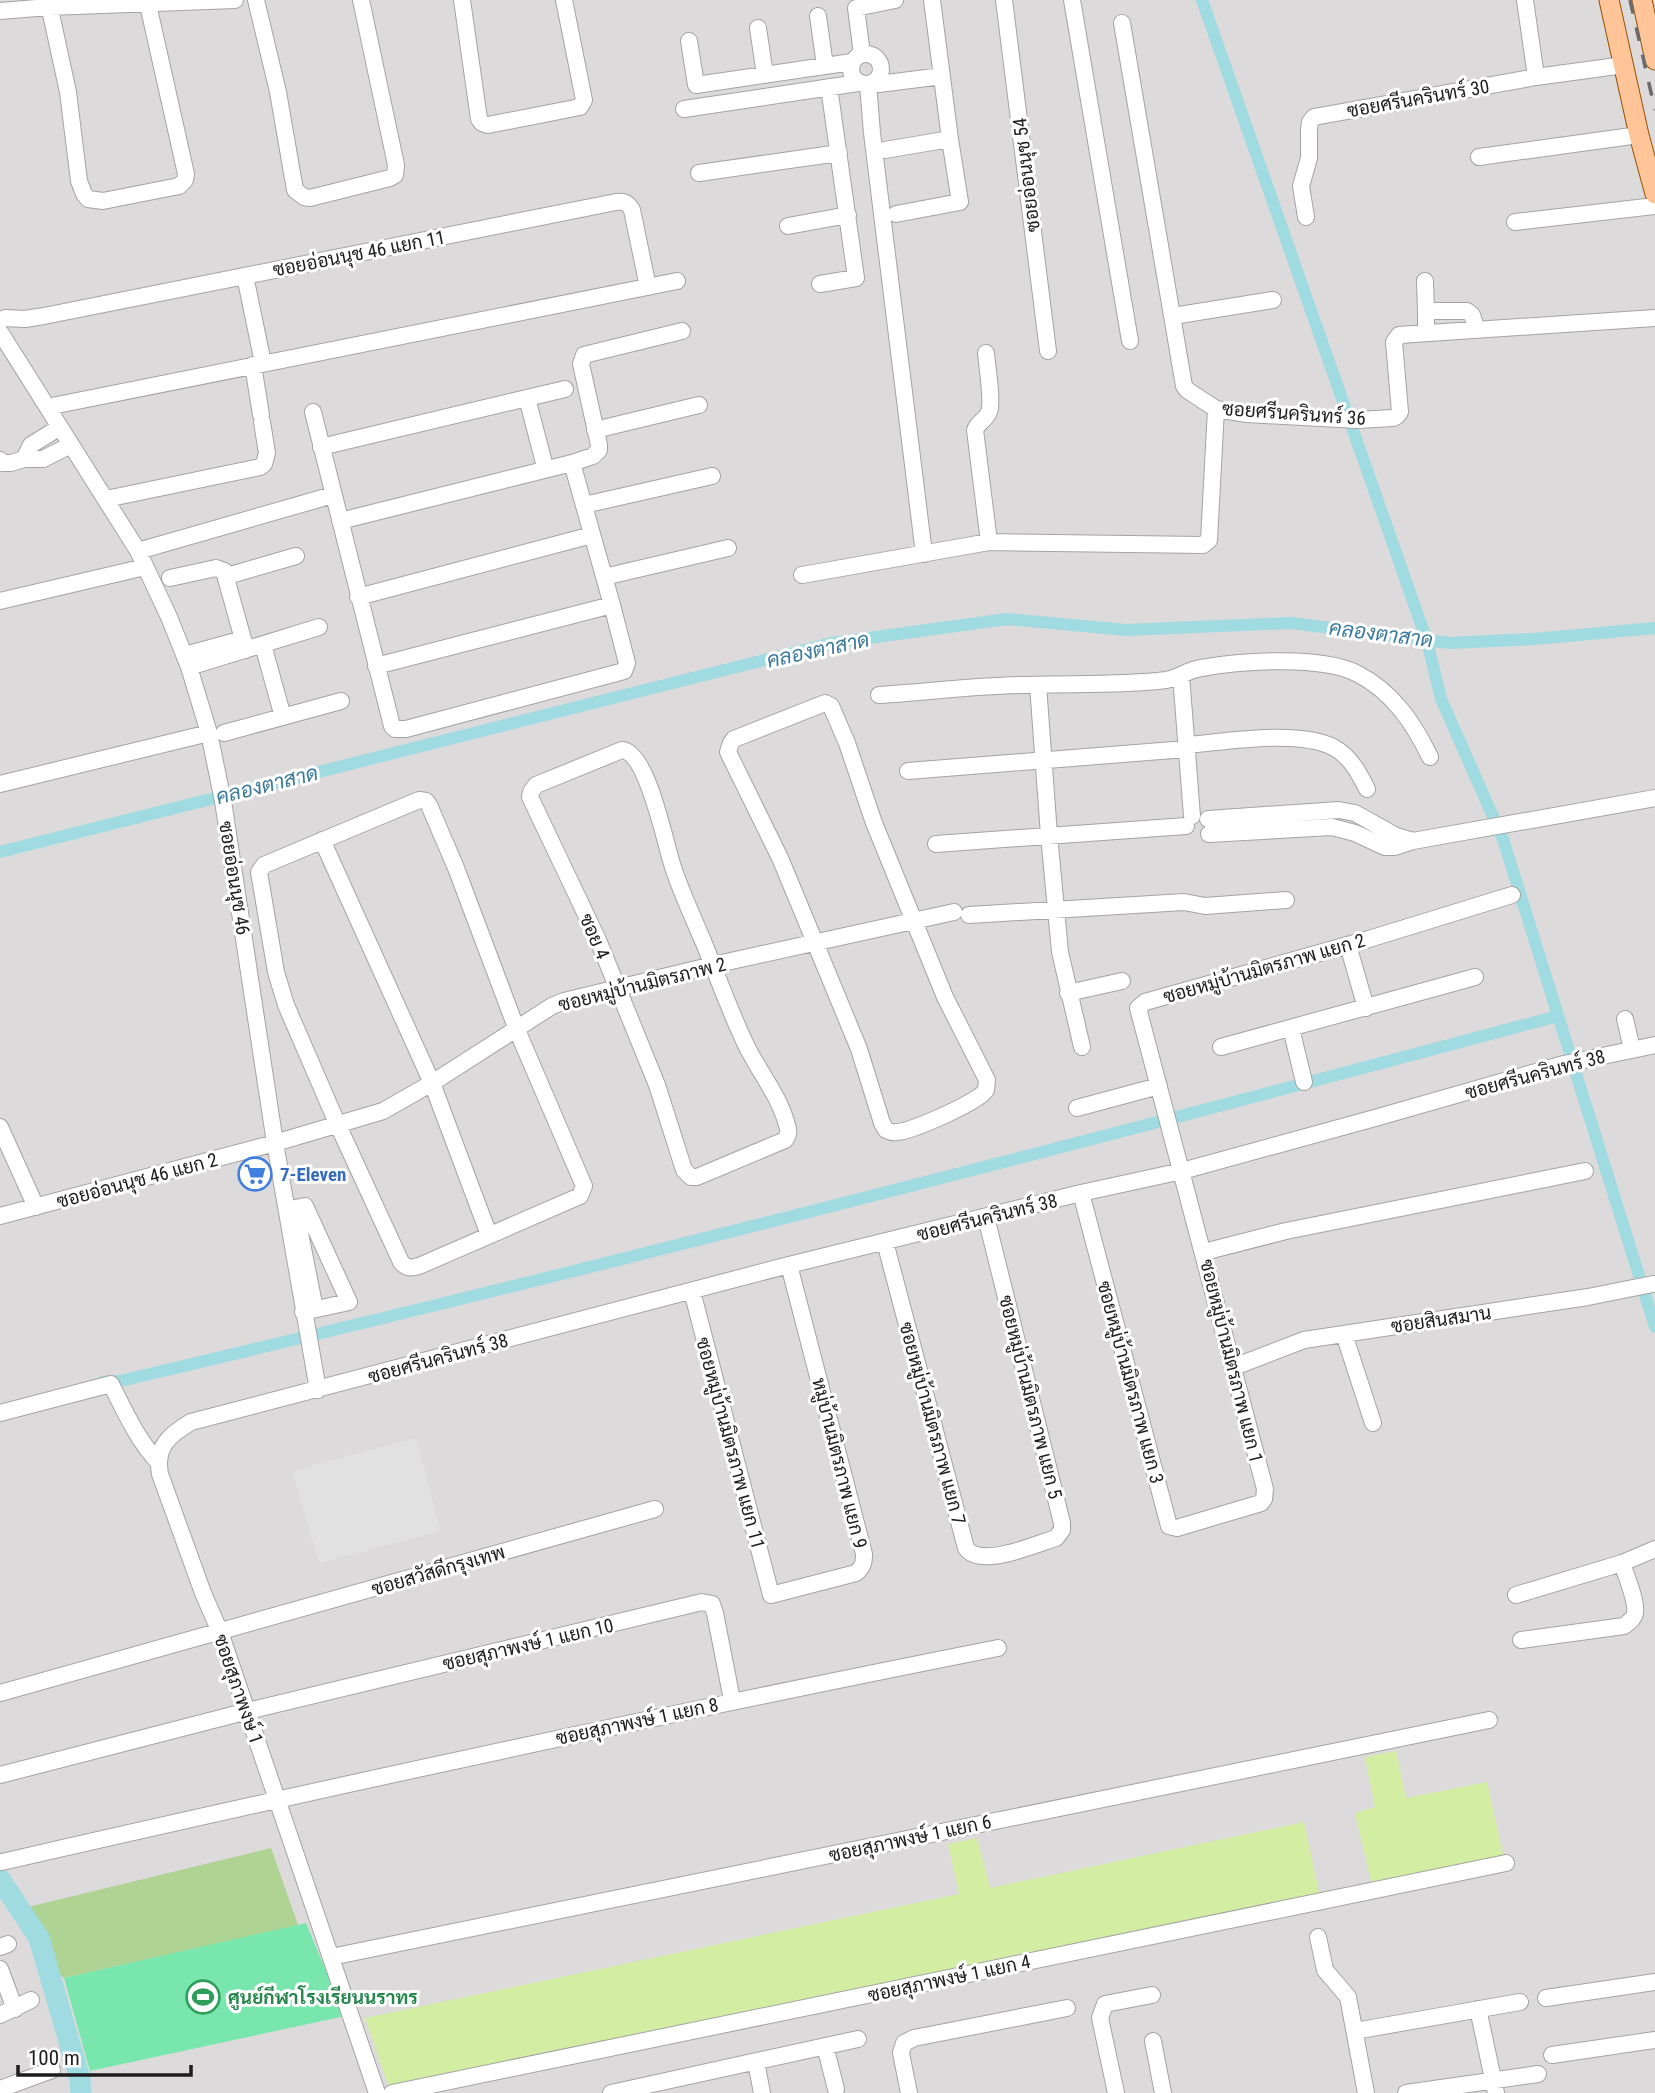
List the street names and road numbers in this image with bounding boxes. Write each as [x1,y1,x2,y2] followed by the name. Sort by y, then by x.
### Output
[1345,74,1491,122] street label: ซอยศรีนครินทร์ 30
[1008,116,1046,233] street label: ซอยอ่อนนุช 54
[271,225,447,282] street label: ซอยอ่อนนุช 46 แยก 11
[1221,396,1367,430] street label: ซอยศรีนครินทร์ 36
[213,820,255,937] street label: ซอยอ่อนนุช 46
[575,910,614,963] street label: ซอย 4
[1161,929,1368,1010] street label: ซอยหมู่บ้านมิตรภาพ แยก 2
[556,953,729,1018] street label: ซอยหมู่บ้านมิตรภาพ 2
[1462,1044,1608,1104] street label: ซอยศรีนครินทร์ 38
[54,1148,220,1214] street label: ซอยอ่อนนุช 46 แยก 2
[914,1188,1060,1246] street label: ซอยศรีนครินทร์ 38
[1193,1257,1268,1466] street label: ซอยหมู่บ้านมิตรภาพ แยก 1
[1090,1278,1169,1487] street label: ซอยหมู่บ้านมิตรภาพ แยก 3
[992,1293,1067,1502] street label: ซอยหมู่บ้านมิตรภาพ แยก 5
[1390,1301,1493,1338] street label: ซอยสินสมาน
[892,1319,971,1528] street label: ซอยหมู่บ้านมิตรภาพ แยก 7
[365,1328,511,1388] street label: ซอยศรีนครินทร์ 38
[689,1335,770,1552] street label: ซอยหมู่บ้านมิตรภาพ แยก 11
[805,1375,872,1551] street label: หมู่บ้านมิตรภาพ แยก 9
[369,1540,508,1601] street label: ซอยสวัสดีกรุงเทพ
[440,1613,616,1676] street label: ซอยสุภาพงษ์ 1 แยก 10
[208,1631,269,1747] street label: ซอยสุภาพงษ์ 1
[554,1692,721,1751] street label: ซอยสุภาพงษ์ 1 แยก 8
[827,1809,994,1868] street label: ซอยสุภาพงษ์ 1 แยก 6
[866,1949,1033,2008] street label: ซอยสุภาพงษ์ 1 แยก 4

